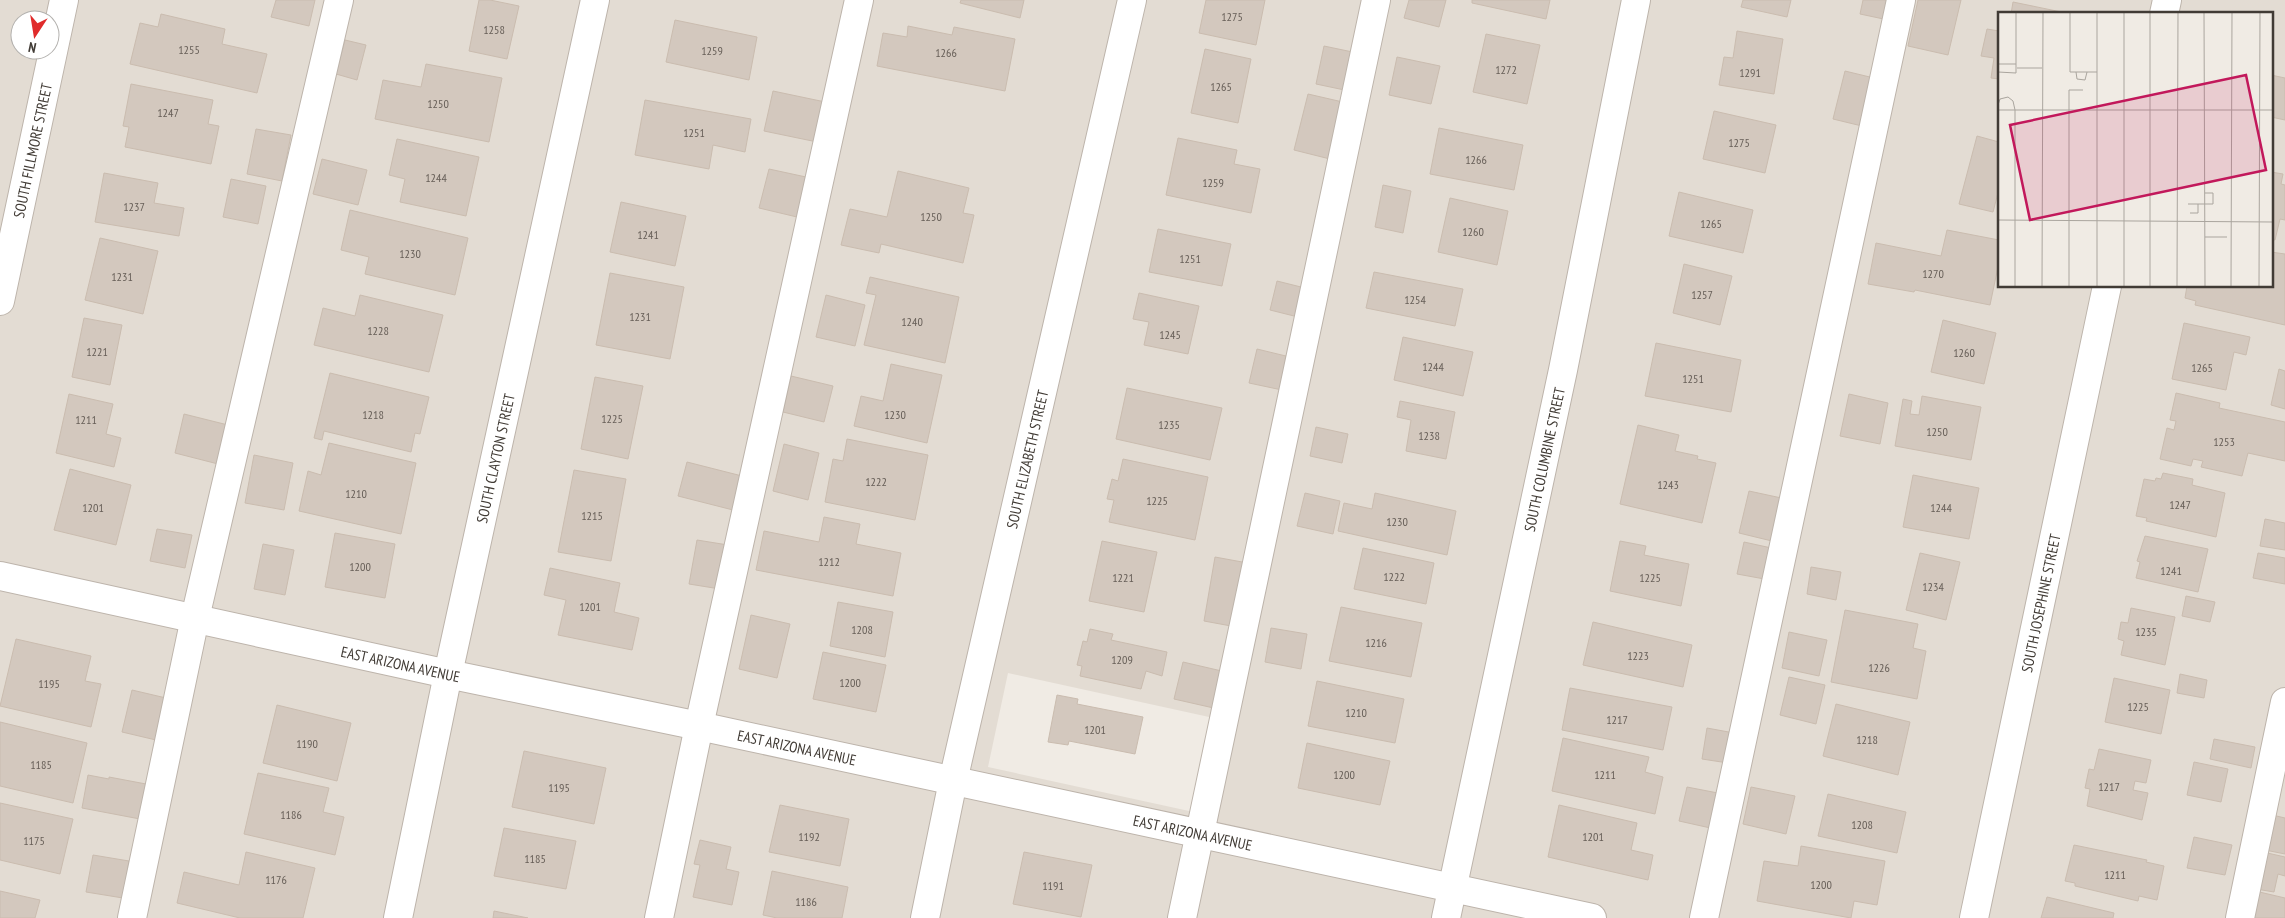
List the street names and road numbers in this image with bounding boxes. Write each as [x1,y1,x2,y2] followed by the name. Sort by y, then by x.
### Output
[8,81,56,219] street label: SOUTH FILLMORE STREET
[1519,385,1569,533] street label: SOUTH COLUMBINE STREET
[1002,388,1052,530] street label: SOUTH ELIZABETH STREET
[472,391,518,525] street label: SOUTH CLAYTON STREET
[2016,532,2064,674] street label: SOUTH JOSEPHINE STREET
[339,641,462,686] street label: EAST ARIZONA AVENUE
[736,725,858,769] street label: EAST ARIZONA AVENUE
[1132,810,1254,854] street label: EAST ARIZONA AVENUE

